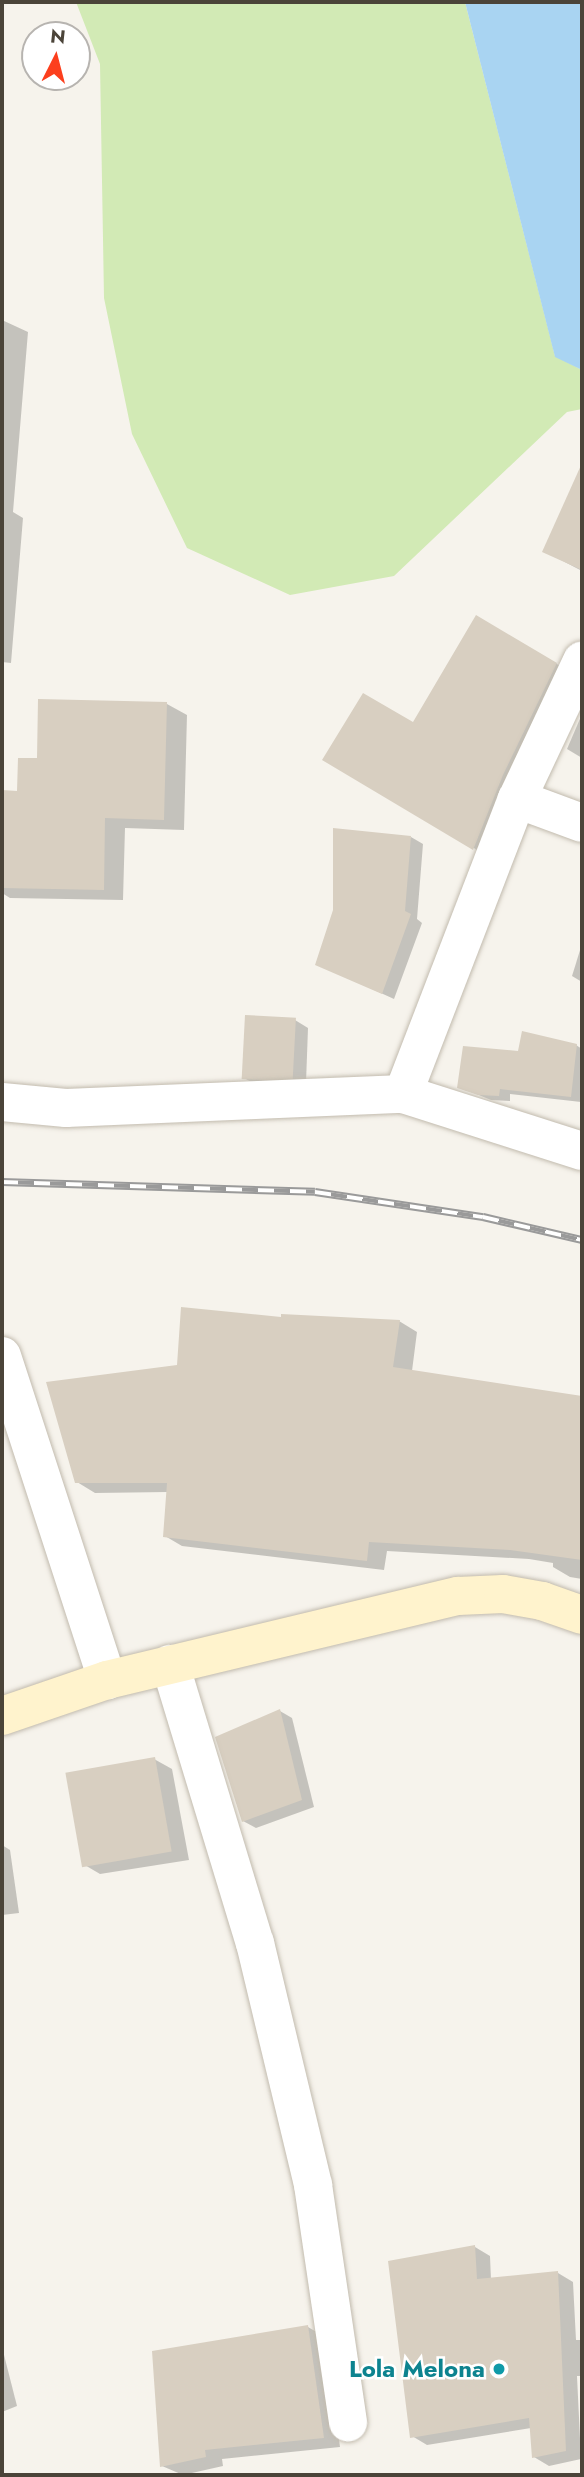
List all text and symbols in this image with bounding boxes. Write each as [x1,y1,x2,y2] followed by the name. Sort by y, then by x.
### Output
[21,21,91,91] north arrow
[49,22,67,51] text: N
[349,2355,485,2383] place label: Lola Melona
[491,2361,507,2377] marker: Lola Melona

